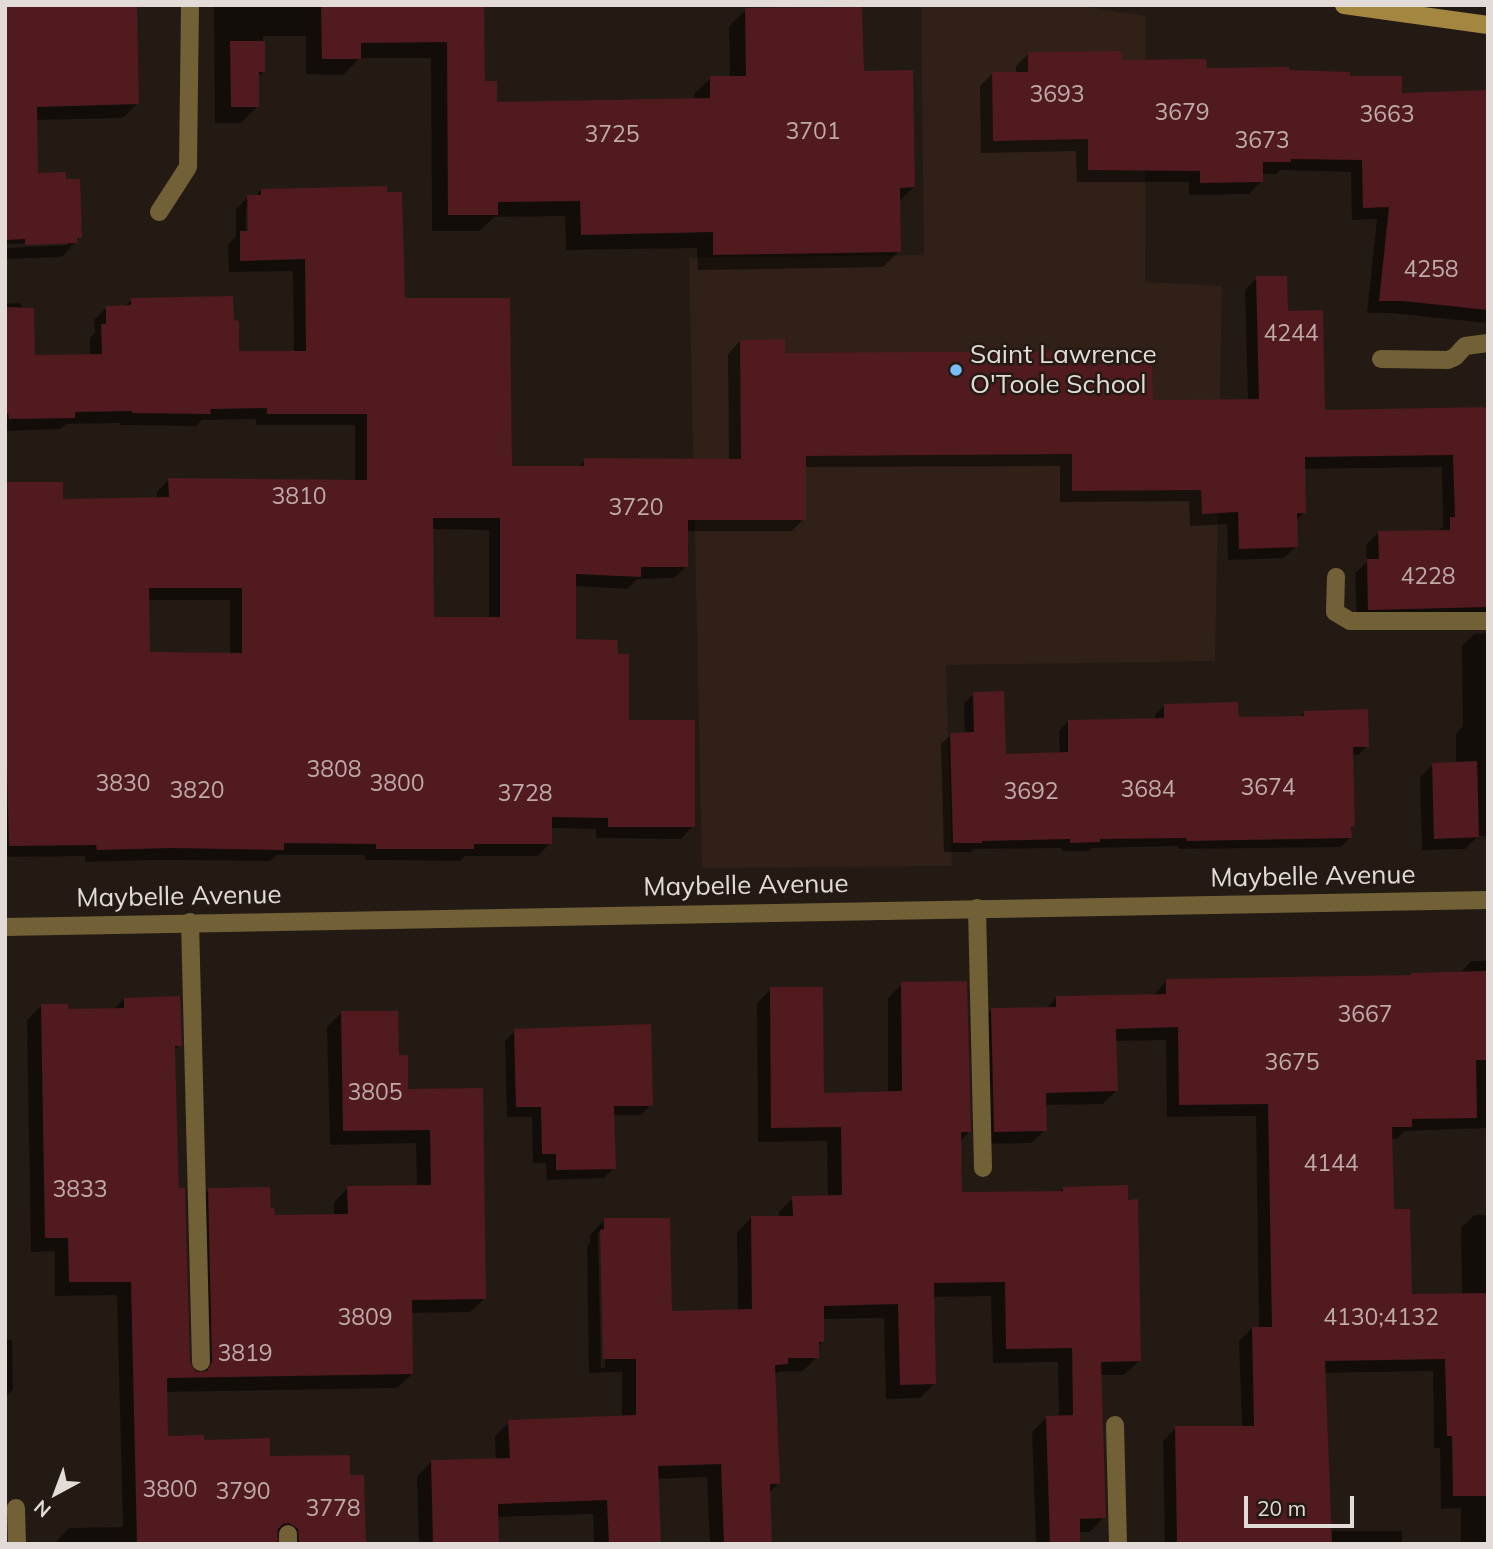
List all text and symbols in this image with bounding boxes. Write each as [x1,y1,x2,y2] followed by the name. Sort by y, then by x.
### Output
[1029,81,1085,109] house number: 3693
[1154,99,1210,127] house number: 3679
[1359,101,1415,129] house number: 3663
[785,118,841,146] house number: 3701
[584,121,640,149] house number: 3725
[1234,127,1290,155] house number: 3673
[1403,256,1459,284] house number: 4258
[1263,320,1319,348] house number: 4244
[970,339,1157,400] place label: Saint Lawrence O'Toole School
[948,362,964,378] marker: Saint Lawrence O'Toole School
[271,483,327,511] house number: 3810
[608,494,664,522] house number: 3720
[1400,563,1456,591] house number: 4228
[306,756,362,784] house number: 3808
[95,770,151,798] house number: 3830
[369,770,425,798] house number: 3800
[1240,774,1296,802] house number: 3674
[1120,776,1176,804] house number: 3684
[169,777,225,805] house number: 3820
[1003,778,1059,806] house number: 3692
[497,780,553,808] house number: 3728
[1210,860,1416,894] street label: Maybelle Avenue
[643,869,849,903] street label: Maybelle Avenue
[76,880,282,914] street label: Maybelle Avenue
[1337,1001,1393,1029] house number: 3667
[1264,1049,1320,1077] house number: 3675
[347,1079,403,1107] house number: 3805
[1303,1150,1359,1178] house number: 4144
[52,1176,108,1204] house number: 3833
[337,1304,393,1332] house number: 3809
[1323,1304,1439,1332] house number: 4130;4132
[217,1340,273,1368] house number: 3819
[21,1458,91,1528] north arrow
[142,1476,198,1504] house number: 3800
[215,1478,271,1506] house number: 3790
[1248,1482,1358,1526] scale bar
[29,1495,56,1523] text: N
[305,1495,361,1523] house number: 3778
[1257,1495,1306,1521] text: 20 m

